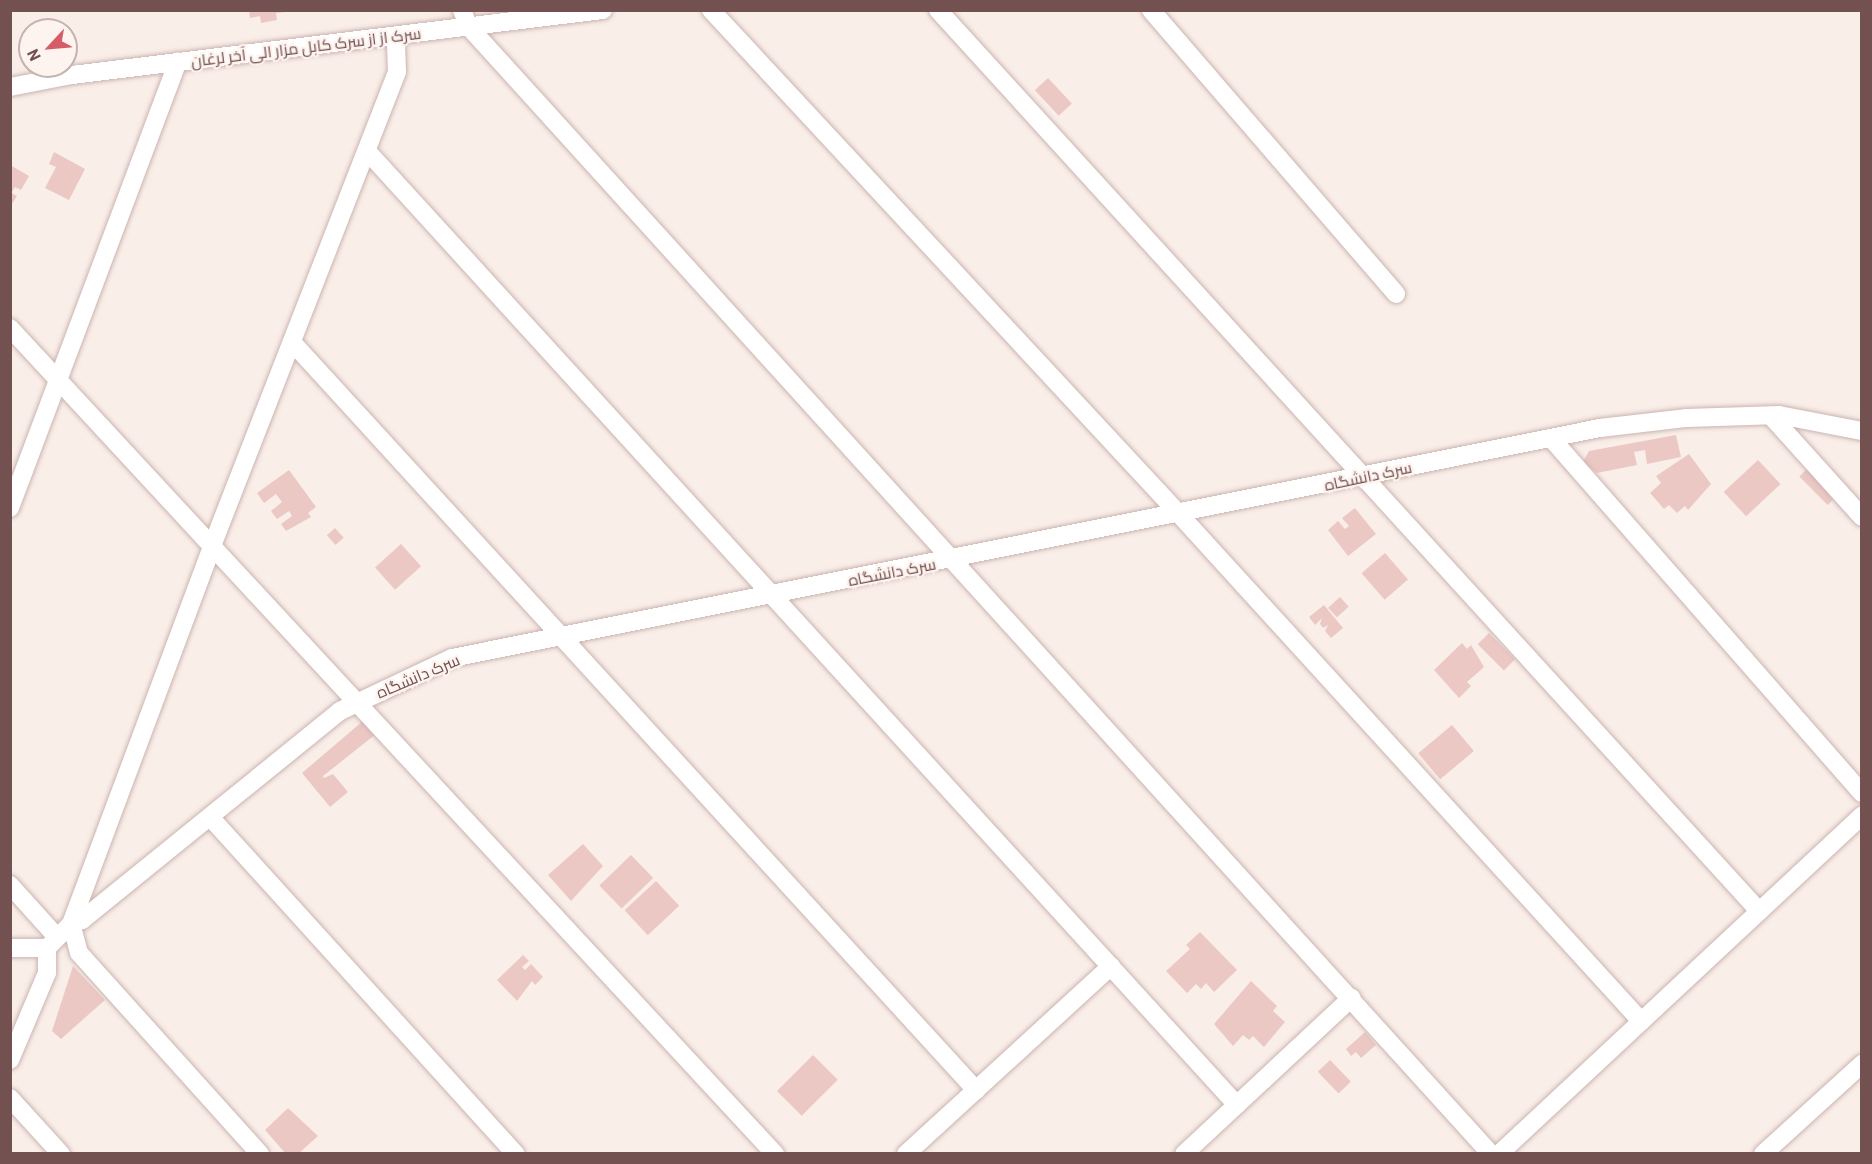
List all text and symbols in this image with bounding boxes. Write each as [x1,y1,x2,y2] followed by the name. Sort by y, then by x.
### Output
[18,18,78,78] north arrow
[190,23,422,71] street label: سرک از از سرک کابل مزار الی آخر لرغان
[22,46,44,64] text: N
[1322,457,1414,495] street label: سرک دانشگاه
[847,554,937,590] street label: سرک دانشگاه
[373,650,463,702] street label: سرک دانشگاه

